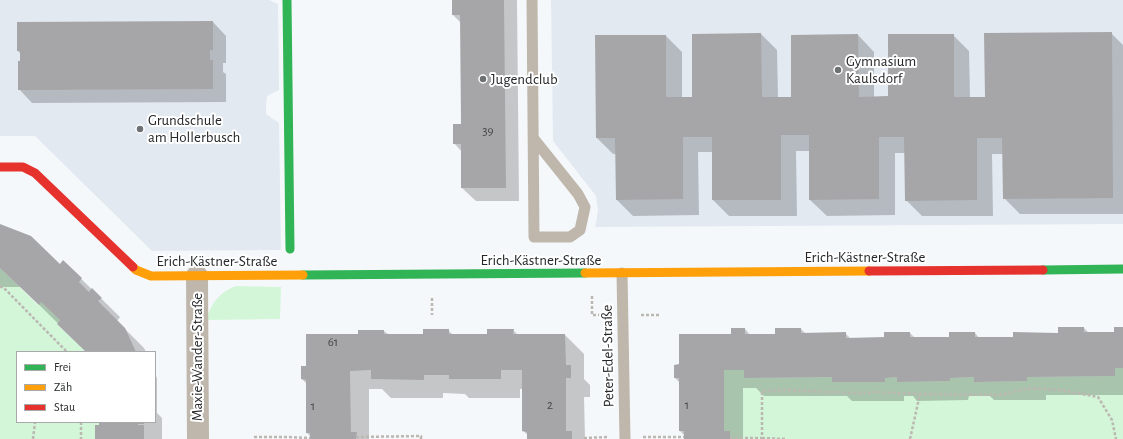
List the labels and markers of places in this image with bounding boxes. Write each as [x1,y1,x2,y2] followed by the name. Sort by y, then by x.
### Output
[846,52,916,87] place label: Gymnasium Kaulsdorf
[833,65,843,75] marker: Gymnasium Kaulsdorf
[491,70,558,88] place label: Jugendclub
[478,74,488,84] marker: Jugendclub
[148,111,240,146] place label: Grundschule am Hollerbusch
[135,124,145,134] marker: Grundschule am Hollerbusch

